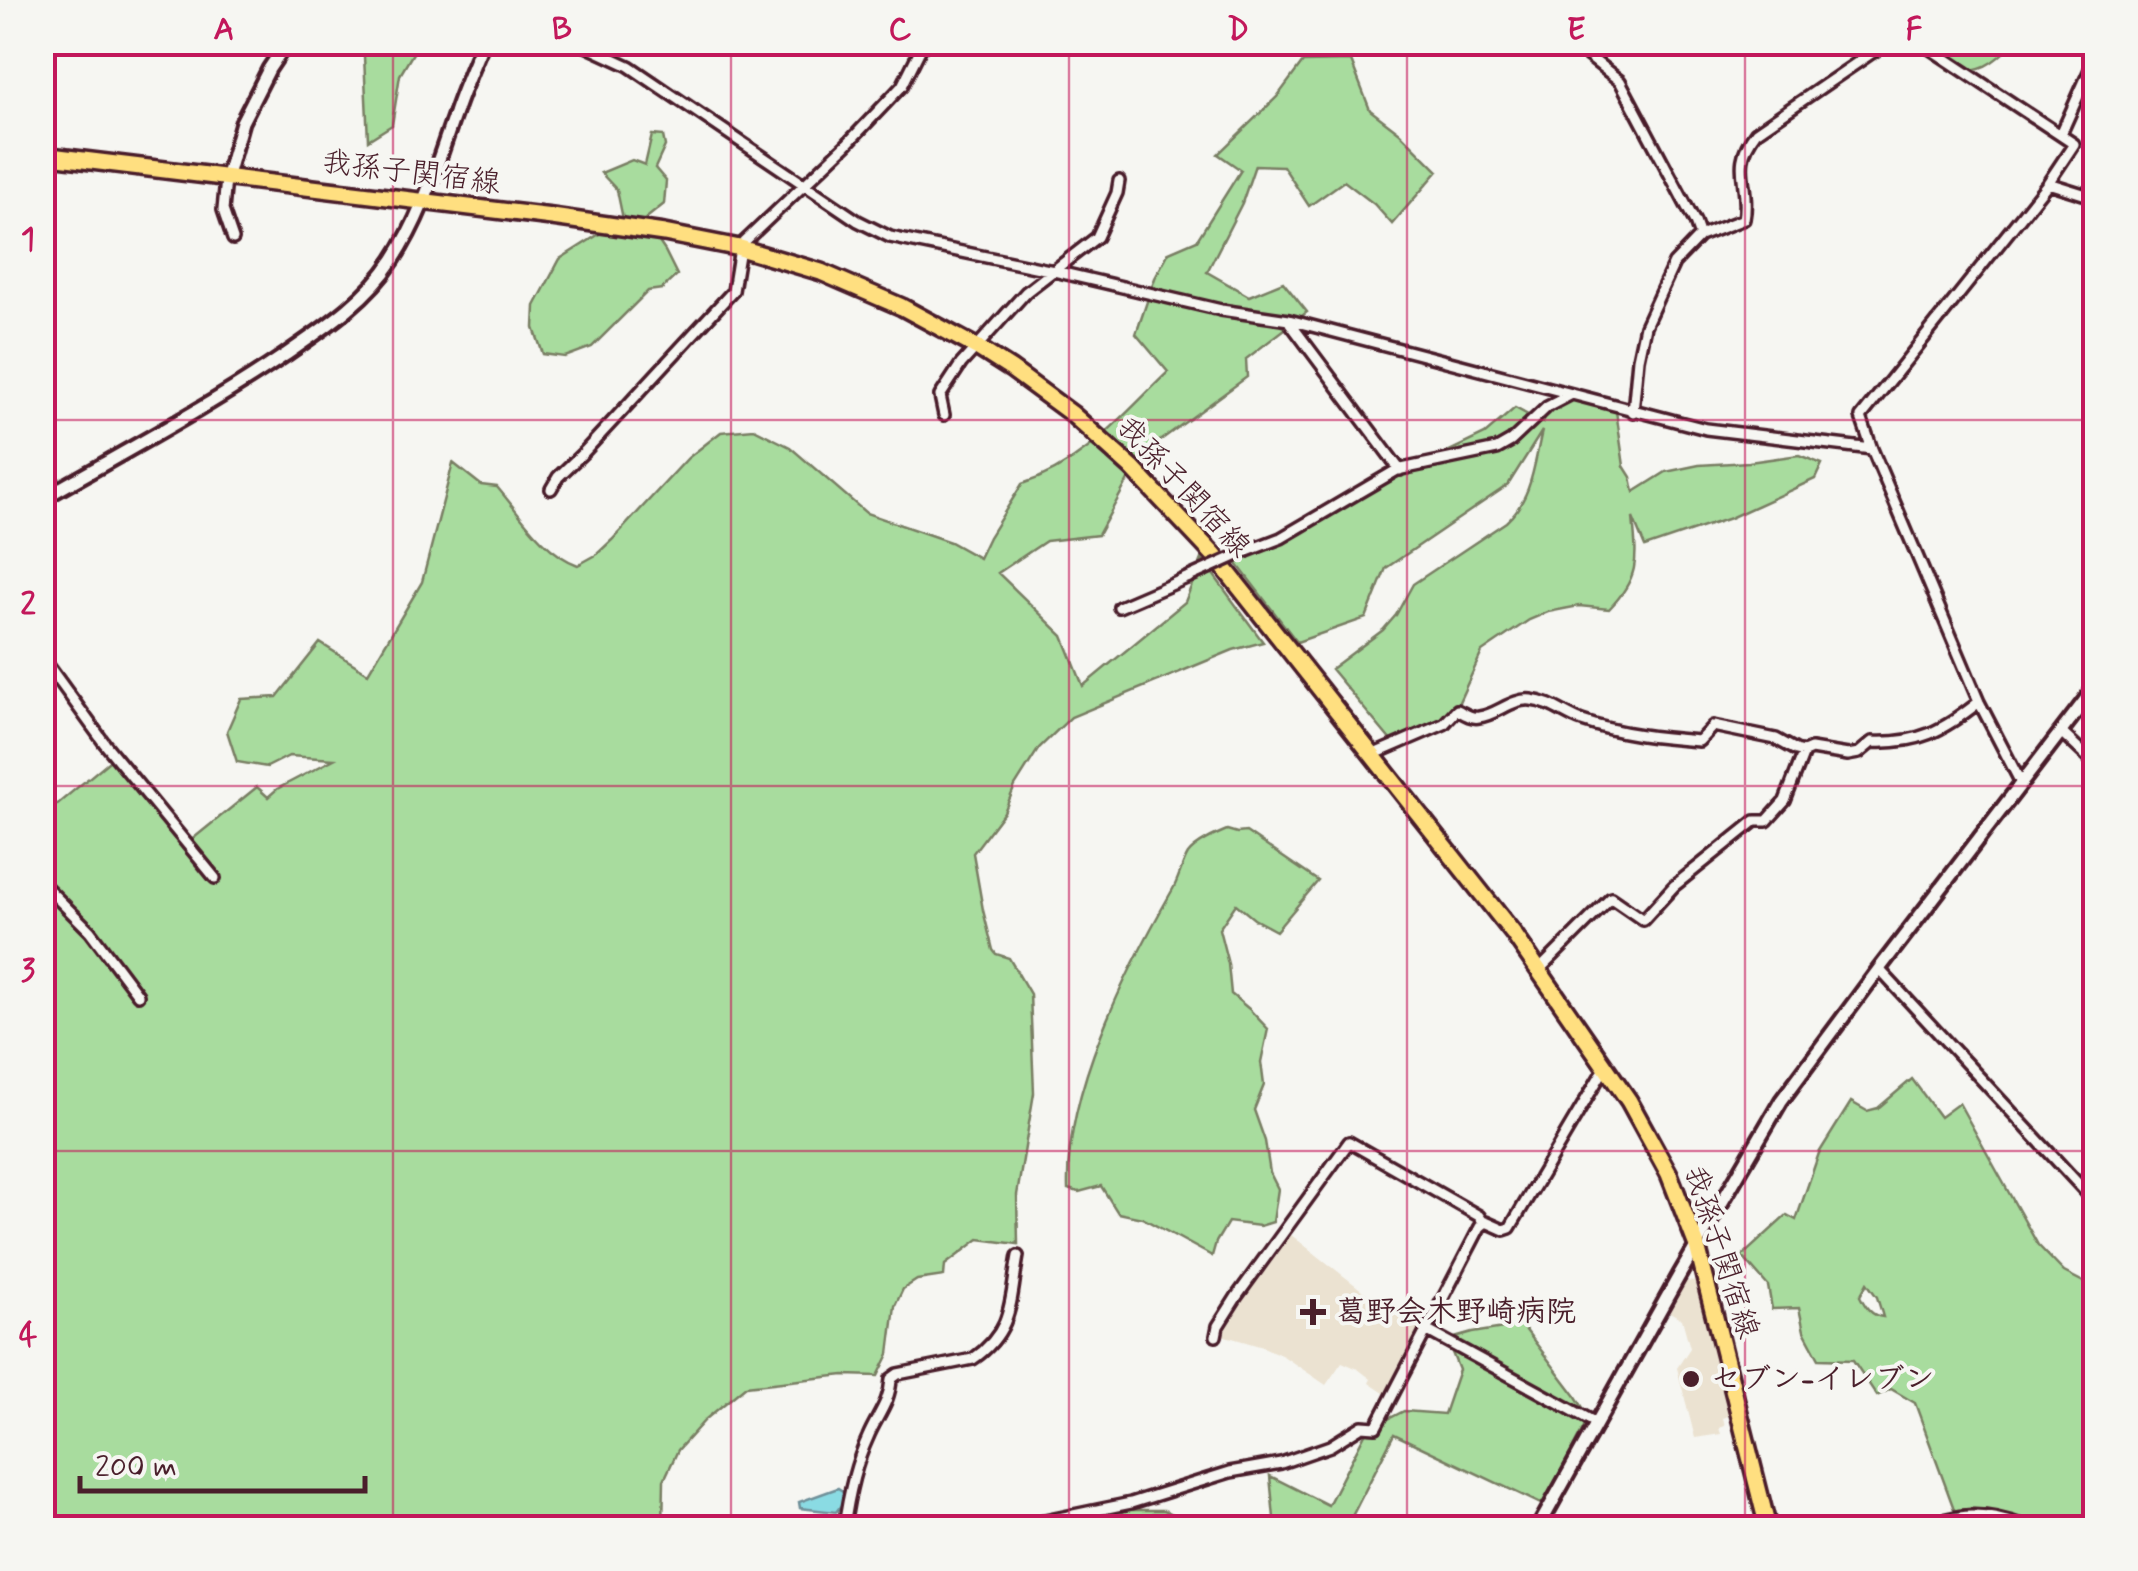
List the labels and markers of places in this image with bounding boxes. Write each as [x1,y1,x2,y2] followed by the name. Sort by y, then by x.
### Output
[1336,1293,1576,1332] place label: 葛野会木野崎病院
[1300,1299,1326,1325] marker: 葛野会木野崎病院
[1711,1360,1934,1399] place label: セブン-イレブン
[1680,1368,1702,1390] marker: セブン-イレブン

